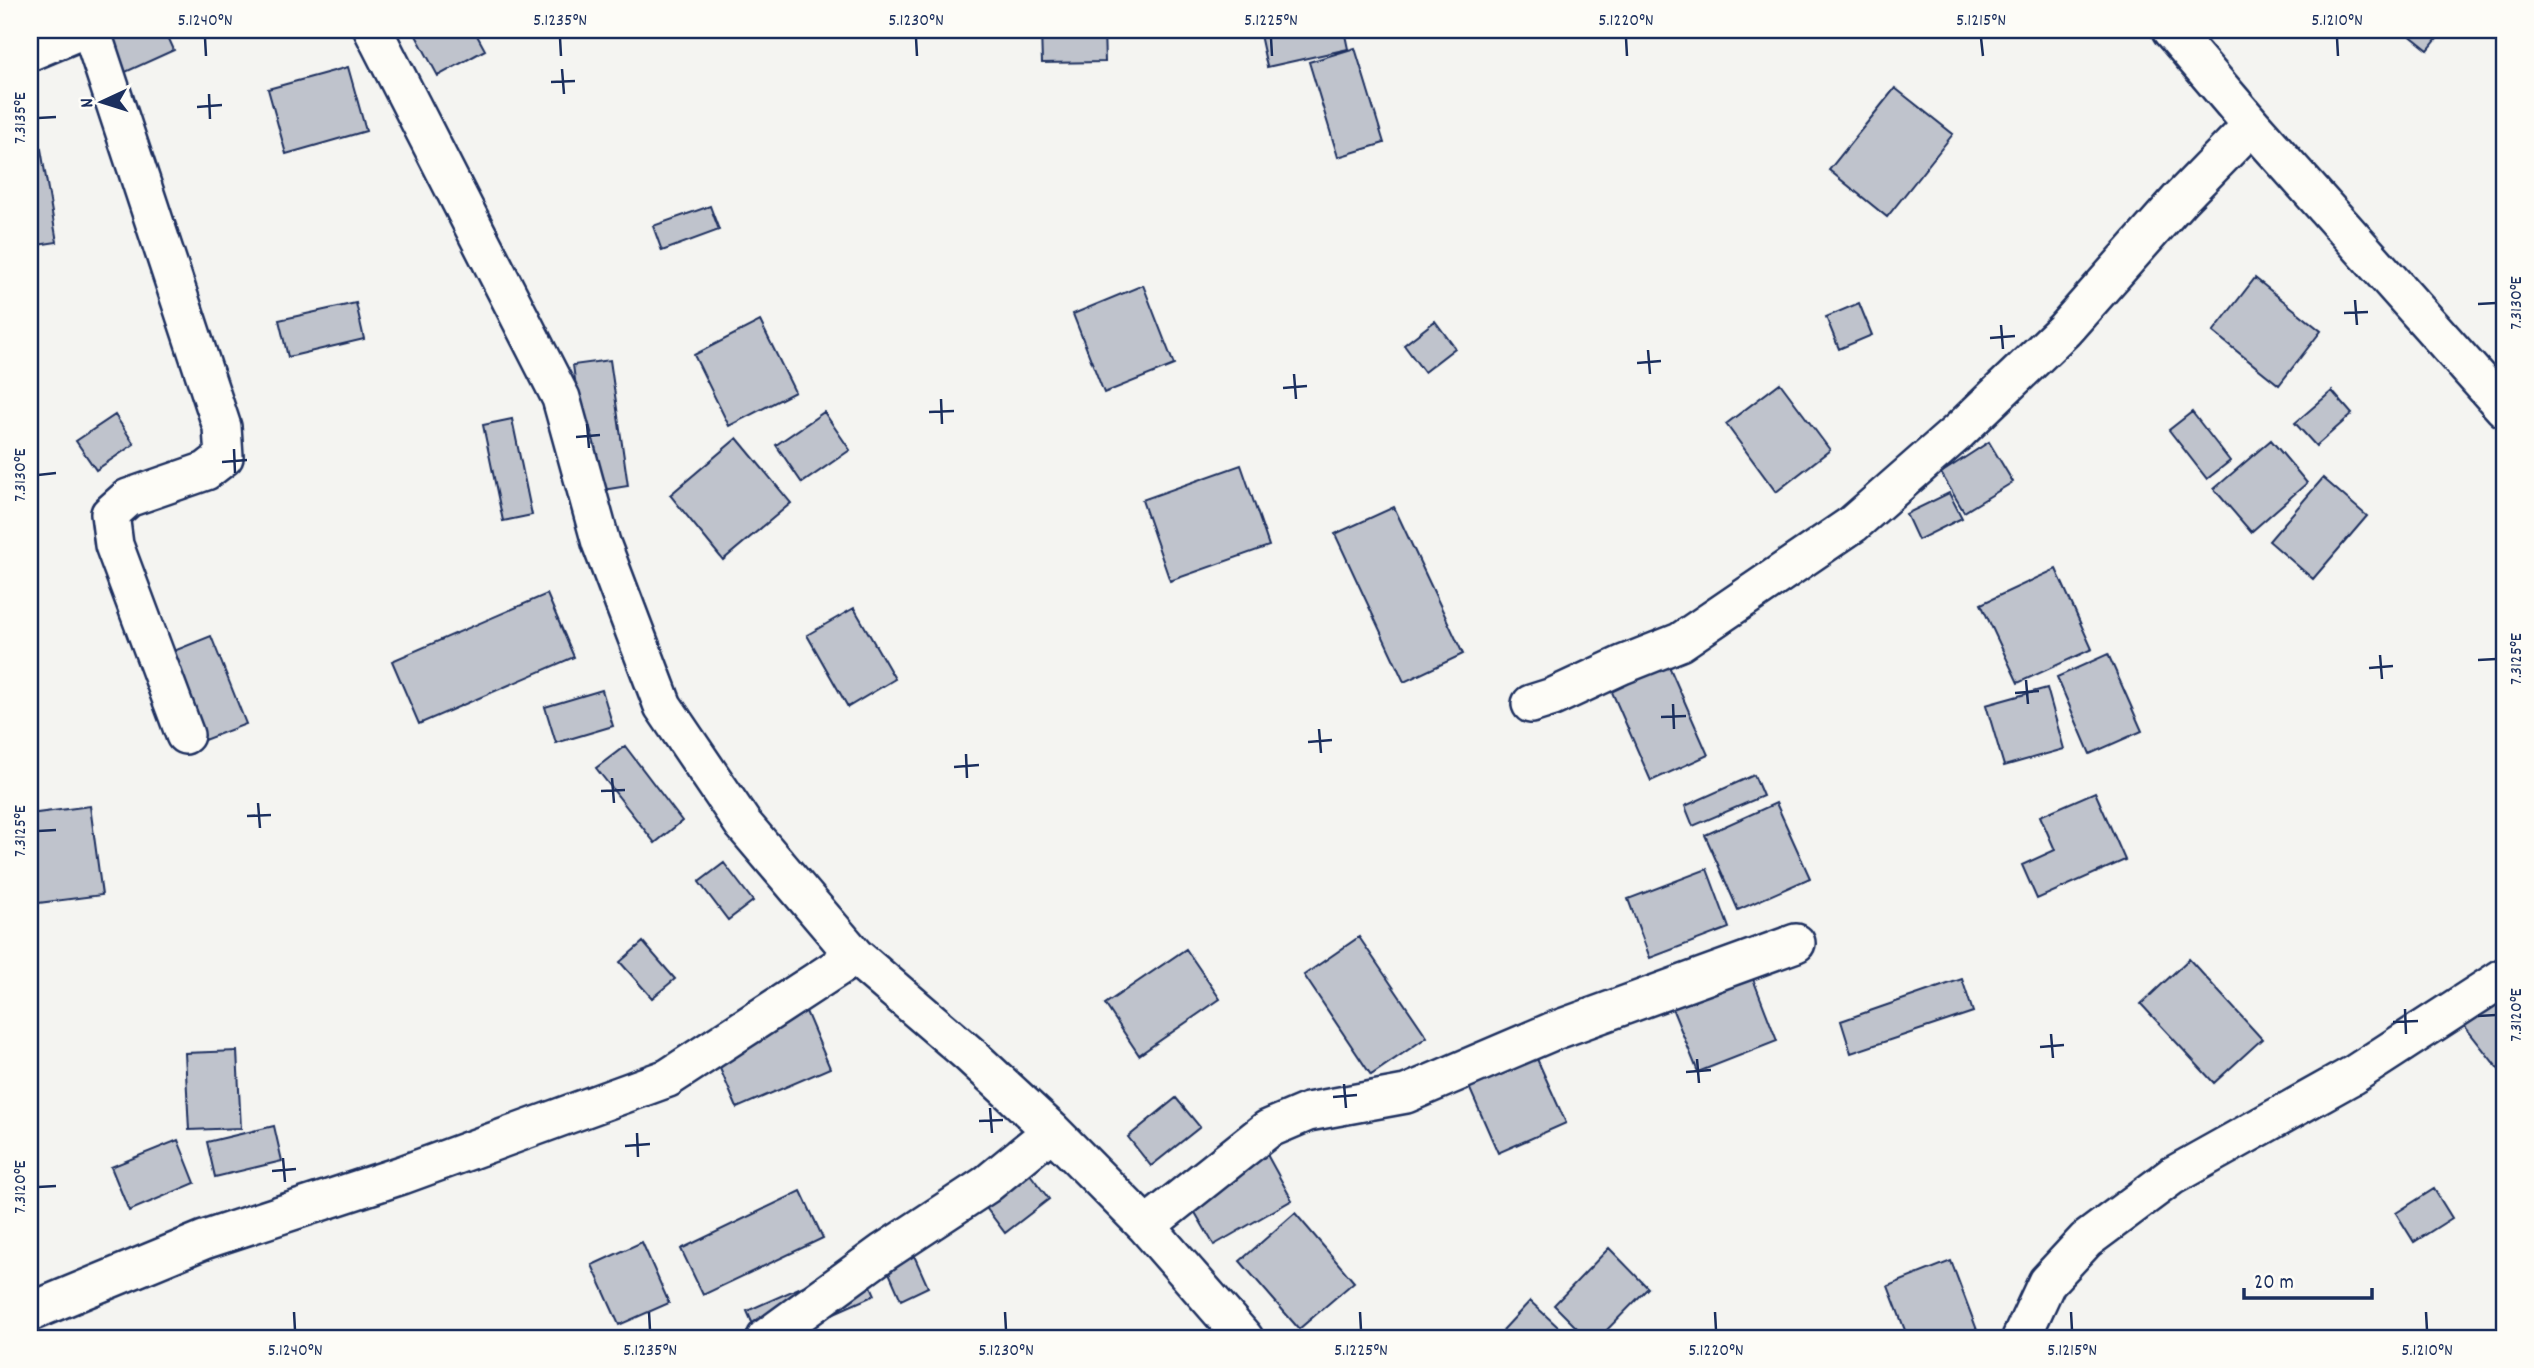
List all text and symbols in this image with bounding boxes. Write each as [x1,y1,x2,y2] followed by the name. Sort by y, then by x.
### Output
[177,9,233,34] text: 5.1240°N
[533,9,587,34] text: 5.1235°N
[888,9,944,34] text: 5.1230°N
[1244,9,1298,34] text: 5.1225°N
[1598,9,1654,34] text: 5.1220°N
[1956,9,2006,34] text: 5.1215°N
[2311,9,2363,34] text: 5.1210°N
[66,66,136,136] north arrow
[9,92,34,144] text: 7.3135°E
[75,97,102,109] text: N
[2505,276,2530,330] text: 7.3130°E
[9,448,34,502] text: 7.3130°E
[2505,633,2530,685] text: 7.3125°E
[9,805,34,857] text: 7.3125°E
[2505,988,2530,1042] text: 7.3120°E
[9,1160,34,1214] text: 7.3120°E
[2244,1256,2371,1300] scale bar
[2254,1269,2294,1299] text: 20 m
[267,1339,323,1364] text: 5.1240°N
[623,1339,677,1364] text: 5.1235°N
[978,1339,1034,1364] text: 5.1230°N
[1334,1339,1388,1364] text: 5.1225°N
[1688,1339,1744,1364] text: 5.1220°N
[2047,1339,2097,1364] text: 5.1215°N
[2401,1339,2453,1364] text: 5.1210°N

